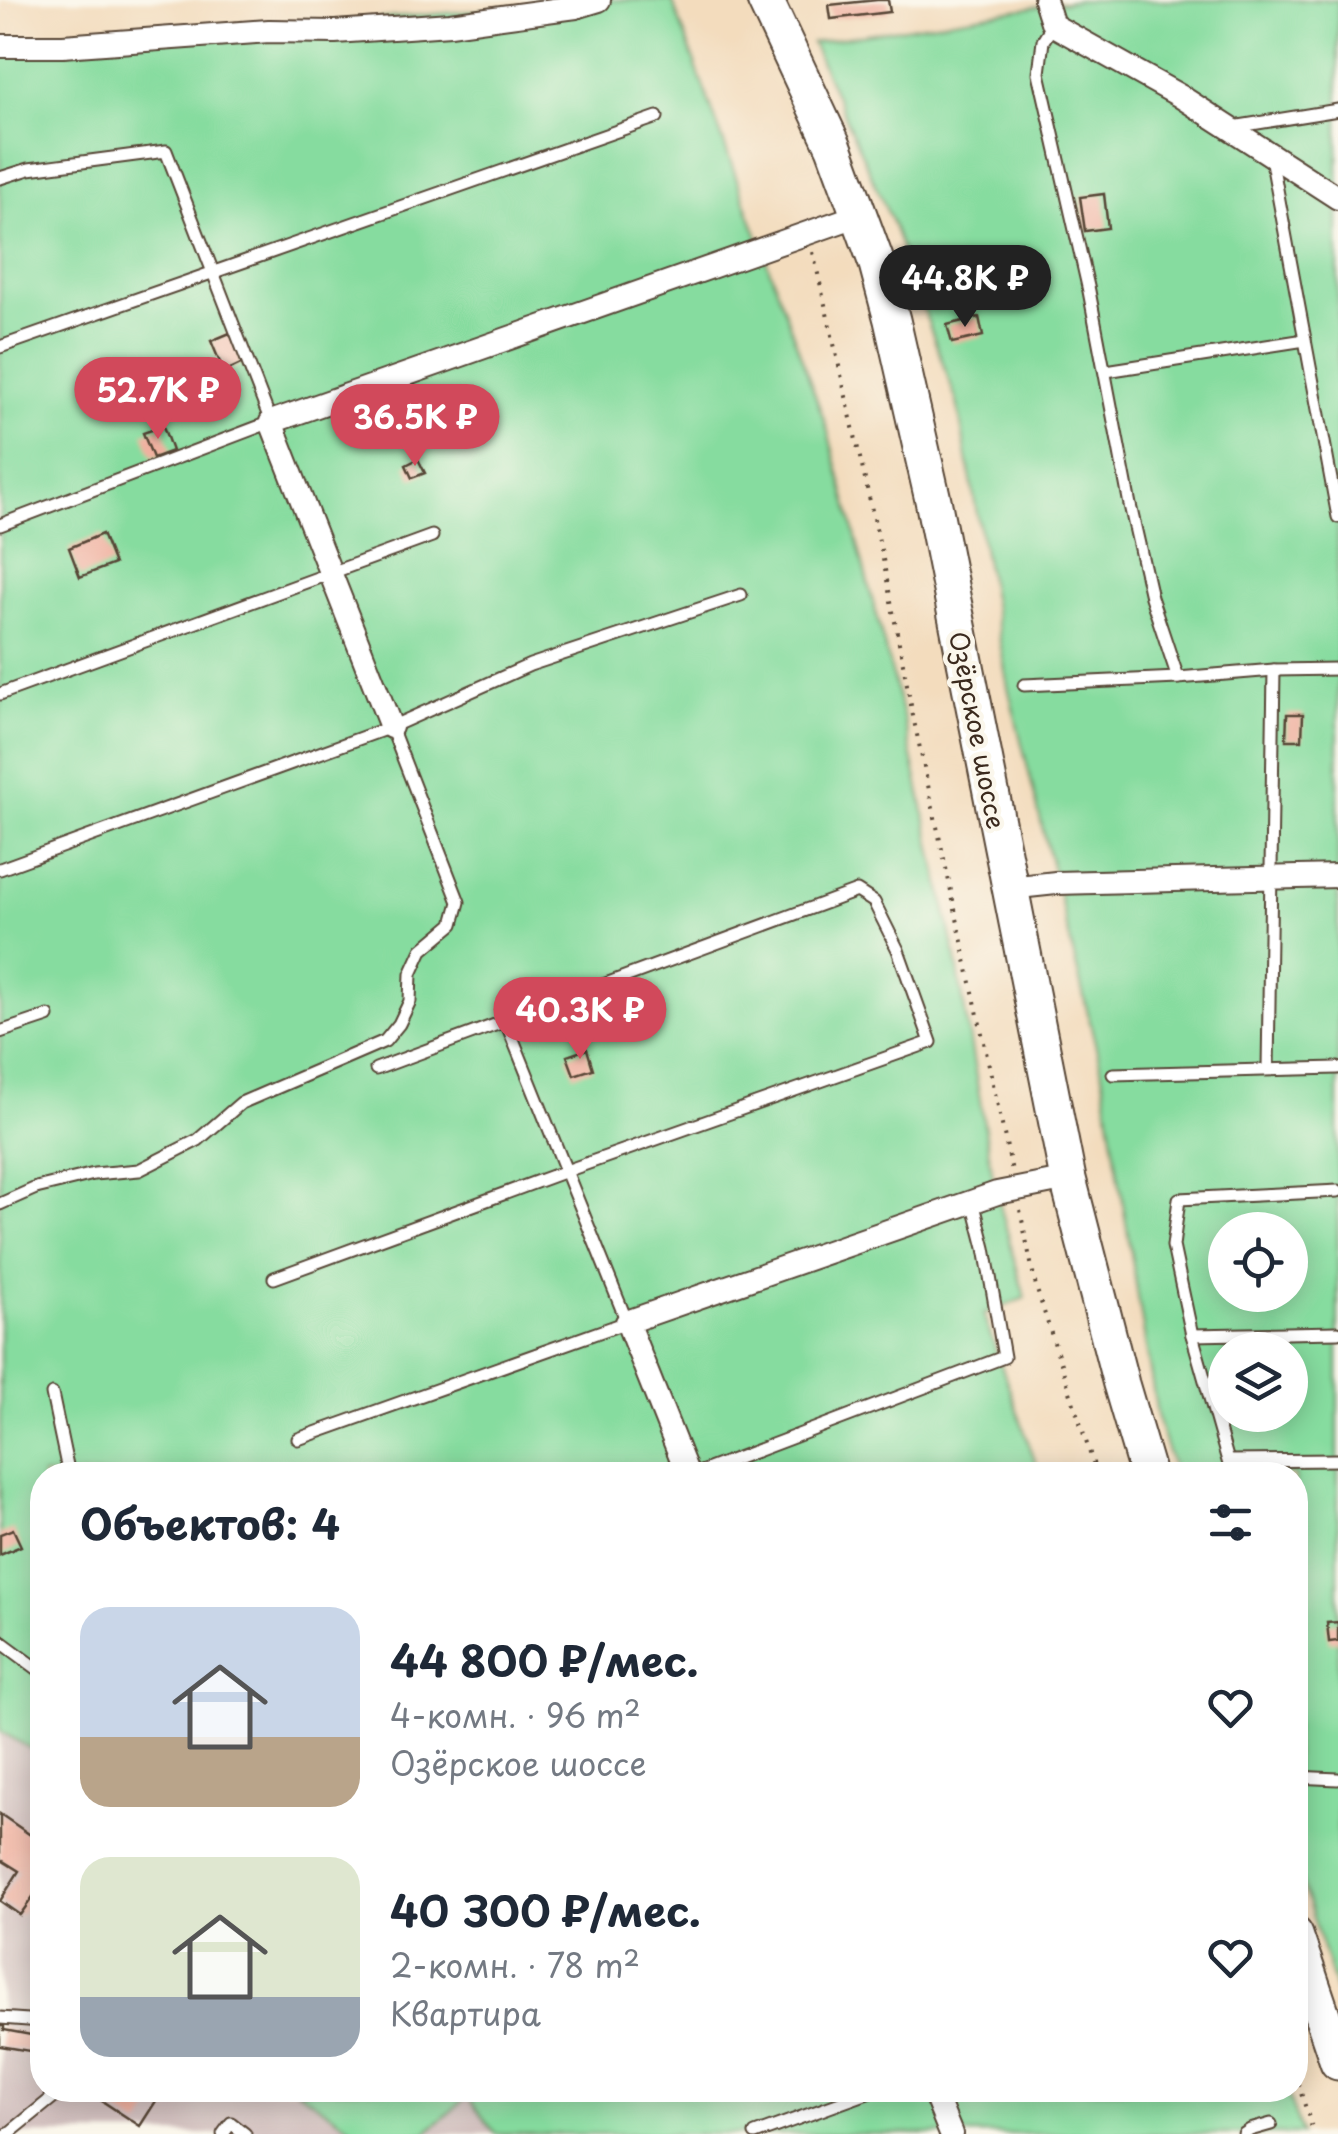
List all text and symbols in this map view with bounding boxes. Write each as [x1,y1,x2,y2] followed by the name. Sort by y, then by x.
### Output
[873,245,1057,330] pin: 44.8K ₽
[901,253,1029,301] text: 44.8K ₽
[66,357,250,442] pin: 52.7K ₽
[96,365,220,413] text: 52.7K ₽
[323,384,507,469] pin: 36.5K ₽
[352,392,478,440] text: 36.5K ₽
[940,628,1016,832] street label: Озёрское шоссе
[488,977,672,1062] pin: 40.3K ₽
[515,985,645,1033] text: 40.3K ₽
[1208,1212,1308,1432] map controls
[1208,1212,1308,1312] button: locate
[1208,1332,1308,1432] button: layers
[80,1491,340,1554] text: Объектов: 4
[1203,1495,1258,1550] icon: filters
[390,1628,698,1691] text: 44 800 ₽/мес.
[160,1647,280,1767] icon: home
[1203,1680,1258,1735] icon: heart
[390,1691,641,1739] text: 4-комн. · 96 m²
[390,1739,647,1787] text: Озёрское шоссе
[390,1878,701,1941] text: 40 300 ₽/мес.
[160,1897,280,2017] icon: home
[1203,1930,1258,1985] icon: heart
[390,1941,640,1989] text: 2-комн. · 78 m²
[390,1989,541,2037] text: Квартира

